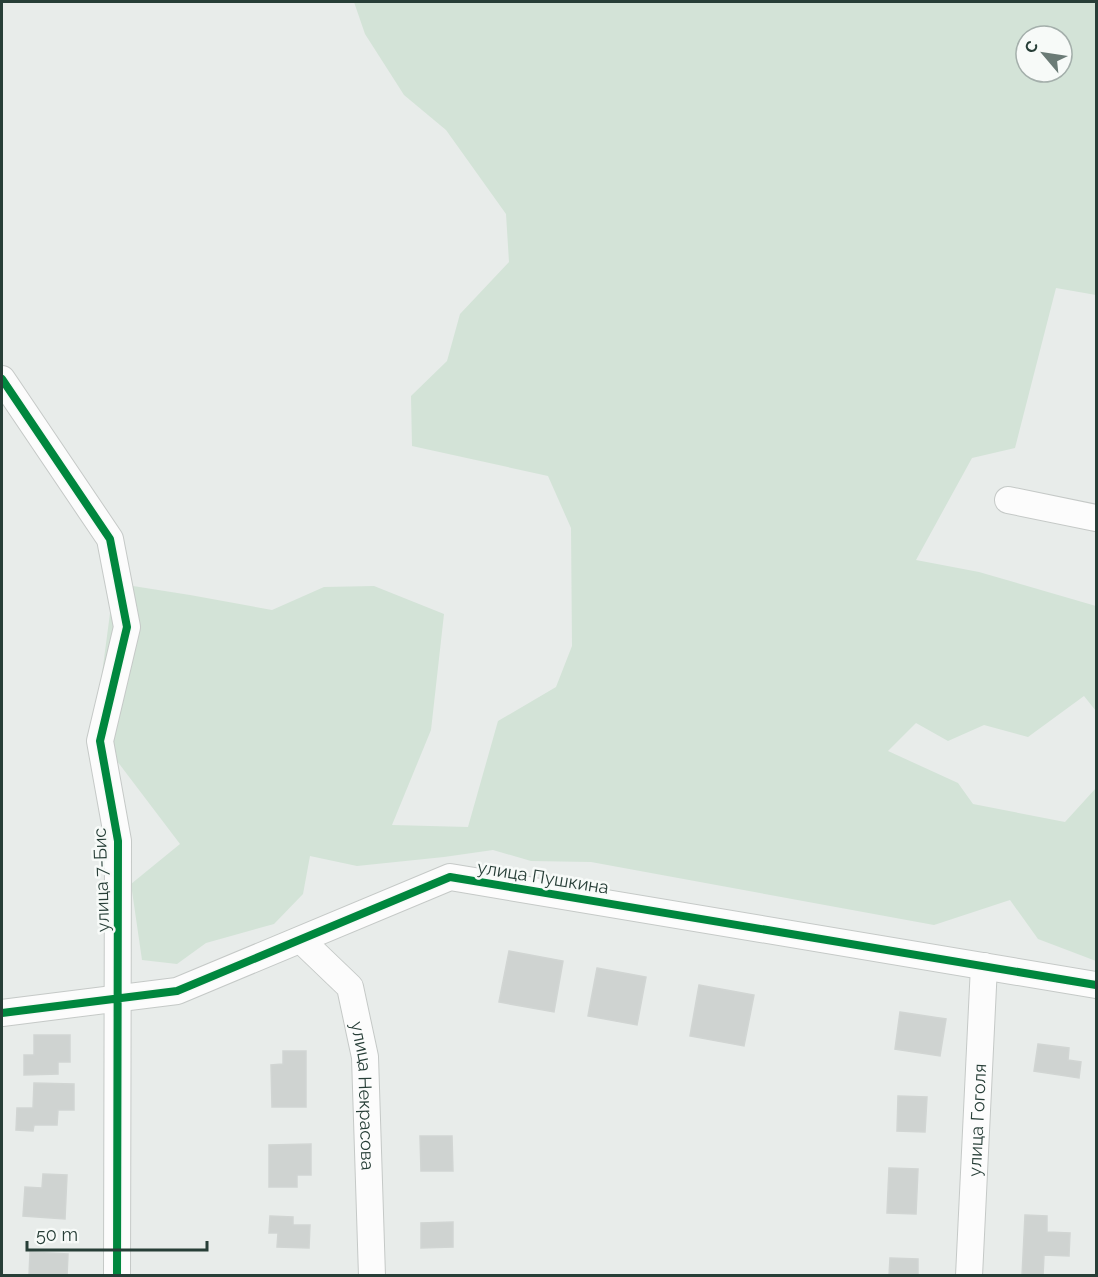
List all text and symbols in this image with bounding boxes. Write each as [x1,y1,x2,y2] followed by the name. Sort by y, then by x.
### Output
[1014,24,1074,84] north arrow
[1020,38,1042,56] text: С
[89,827,113,933] street label: улица 7-Бис
[476,856,610,898] street label: улица Пушкина
[347,1019,379,1171] street label: улица Некрасова
[963,1063,990,1177] street label: улица Гоголя
[27,1214,207,1252] scale bar
[36,1224,78,1245] text: 50 m

